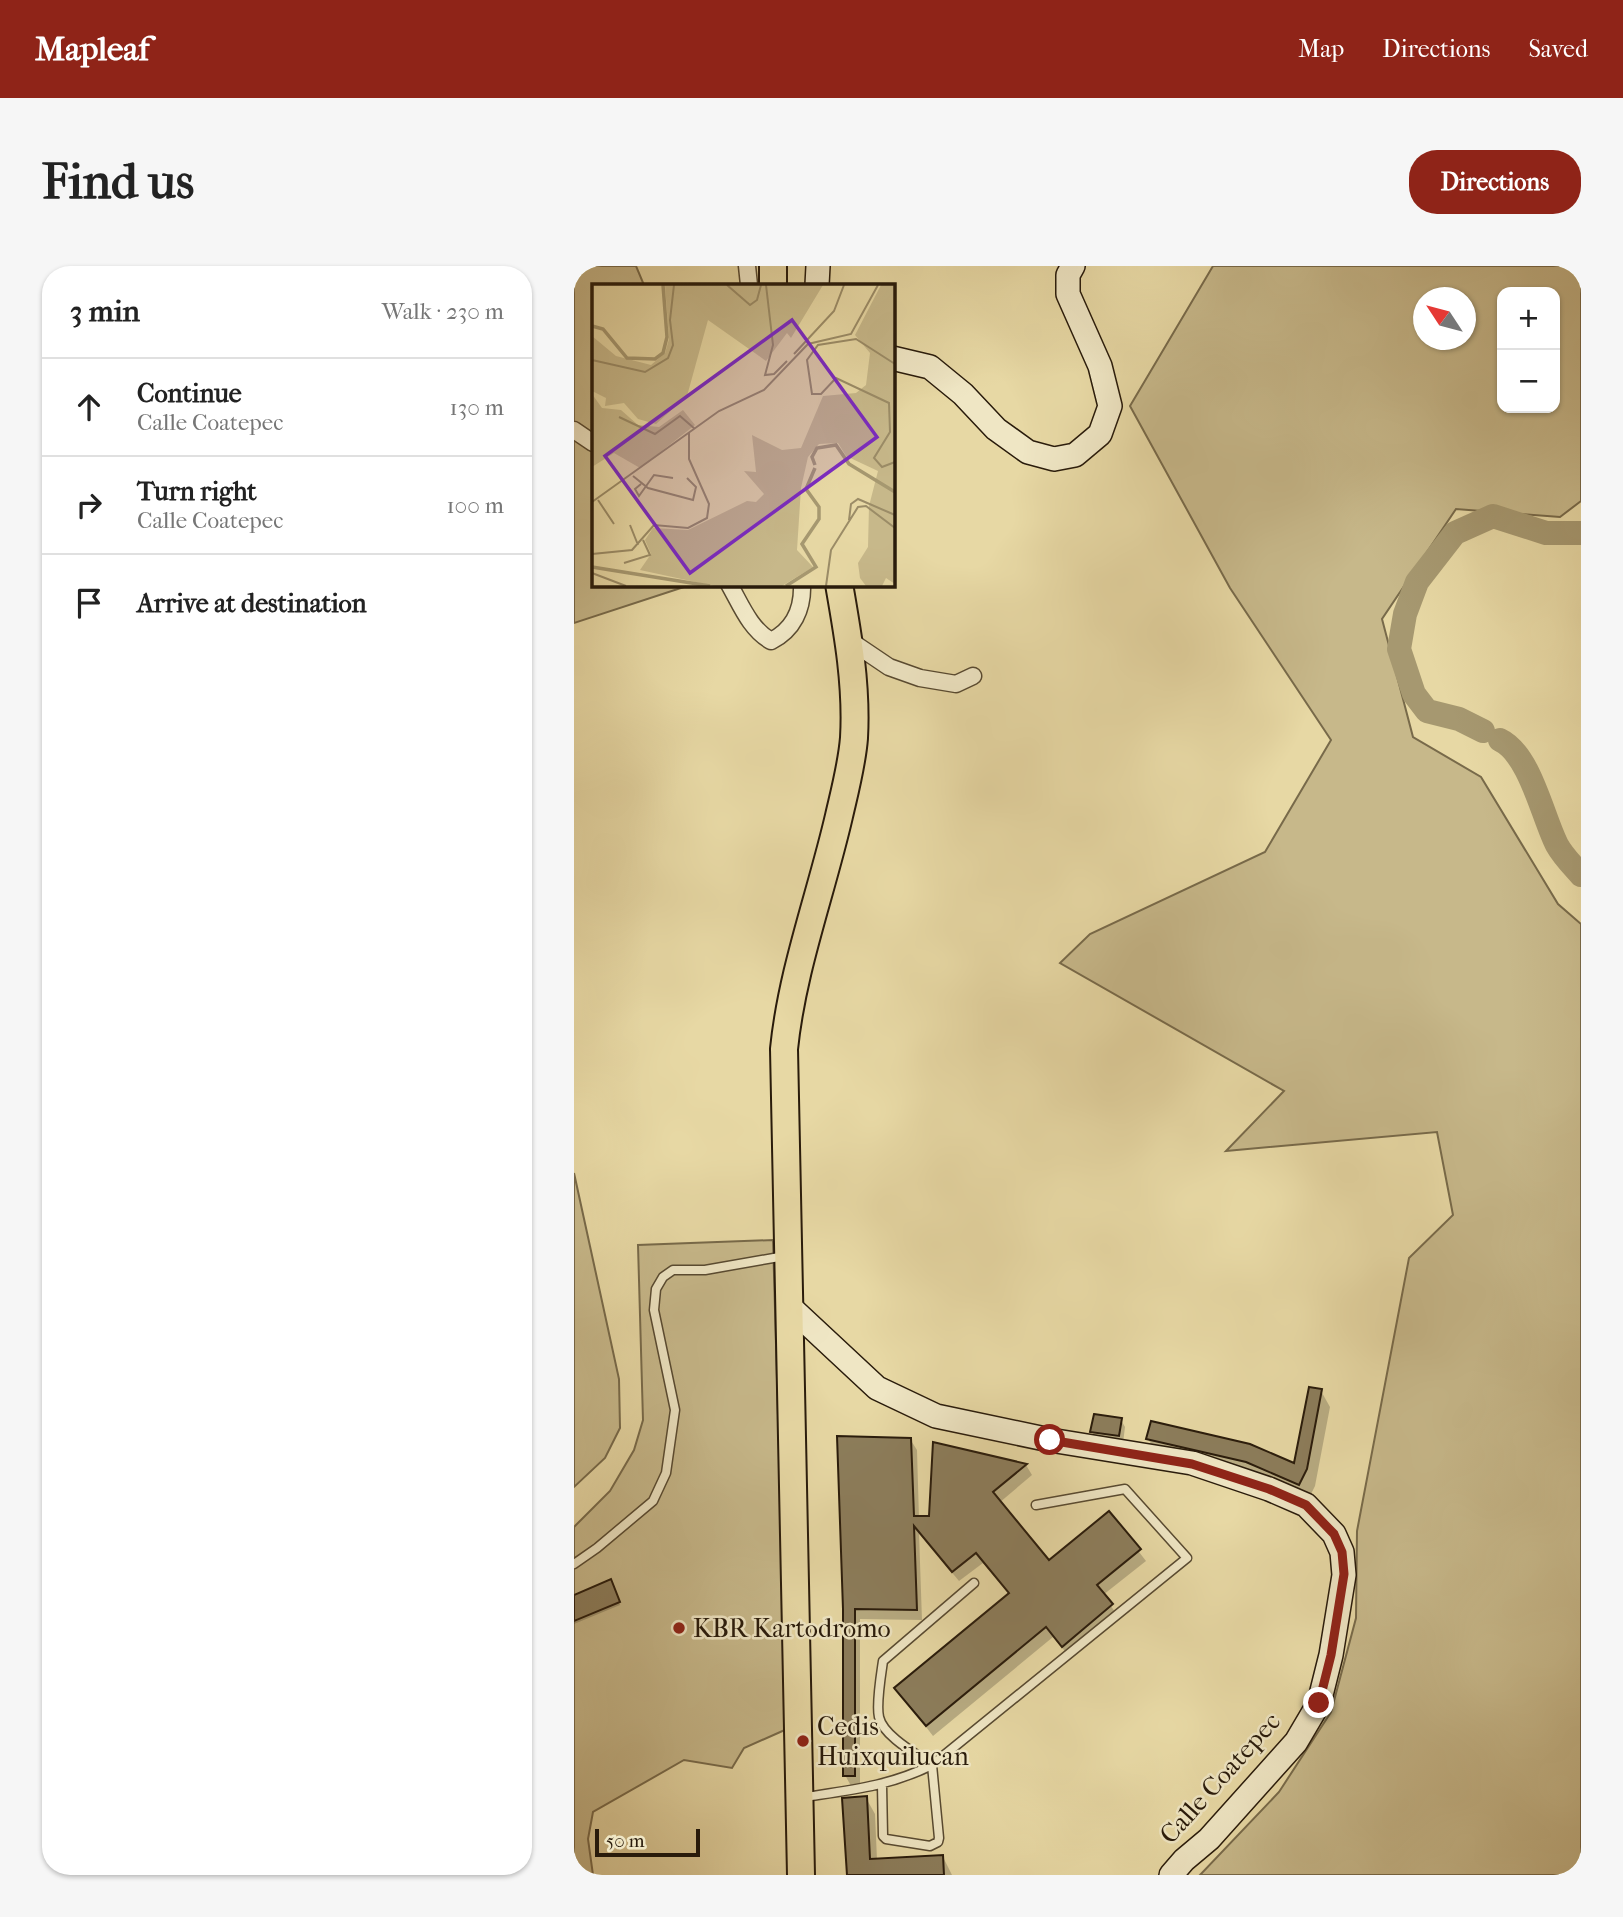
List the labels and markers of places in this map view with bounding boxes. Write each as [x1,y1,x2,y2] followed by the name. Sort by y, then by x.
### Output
[693,1613,891,1644] place label: KBR Kartodromo
[671,1620,687,1636] marker: KBR Kartodromo
[817,1711,969,1772] place label: Cedis Huixquilucan
[795,1733,811,1749] marker: Cedis Huixquilucan

